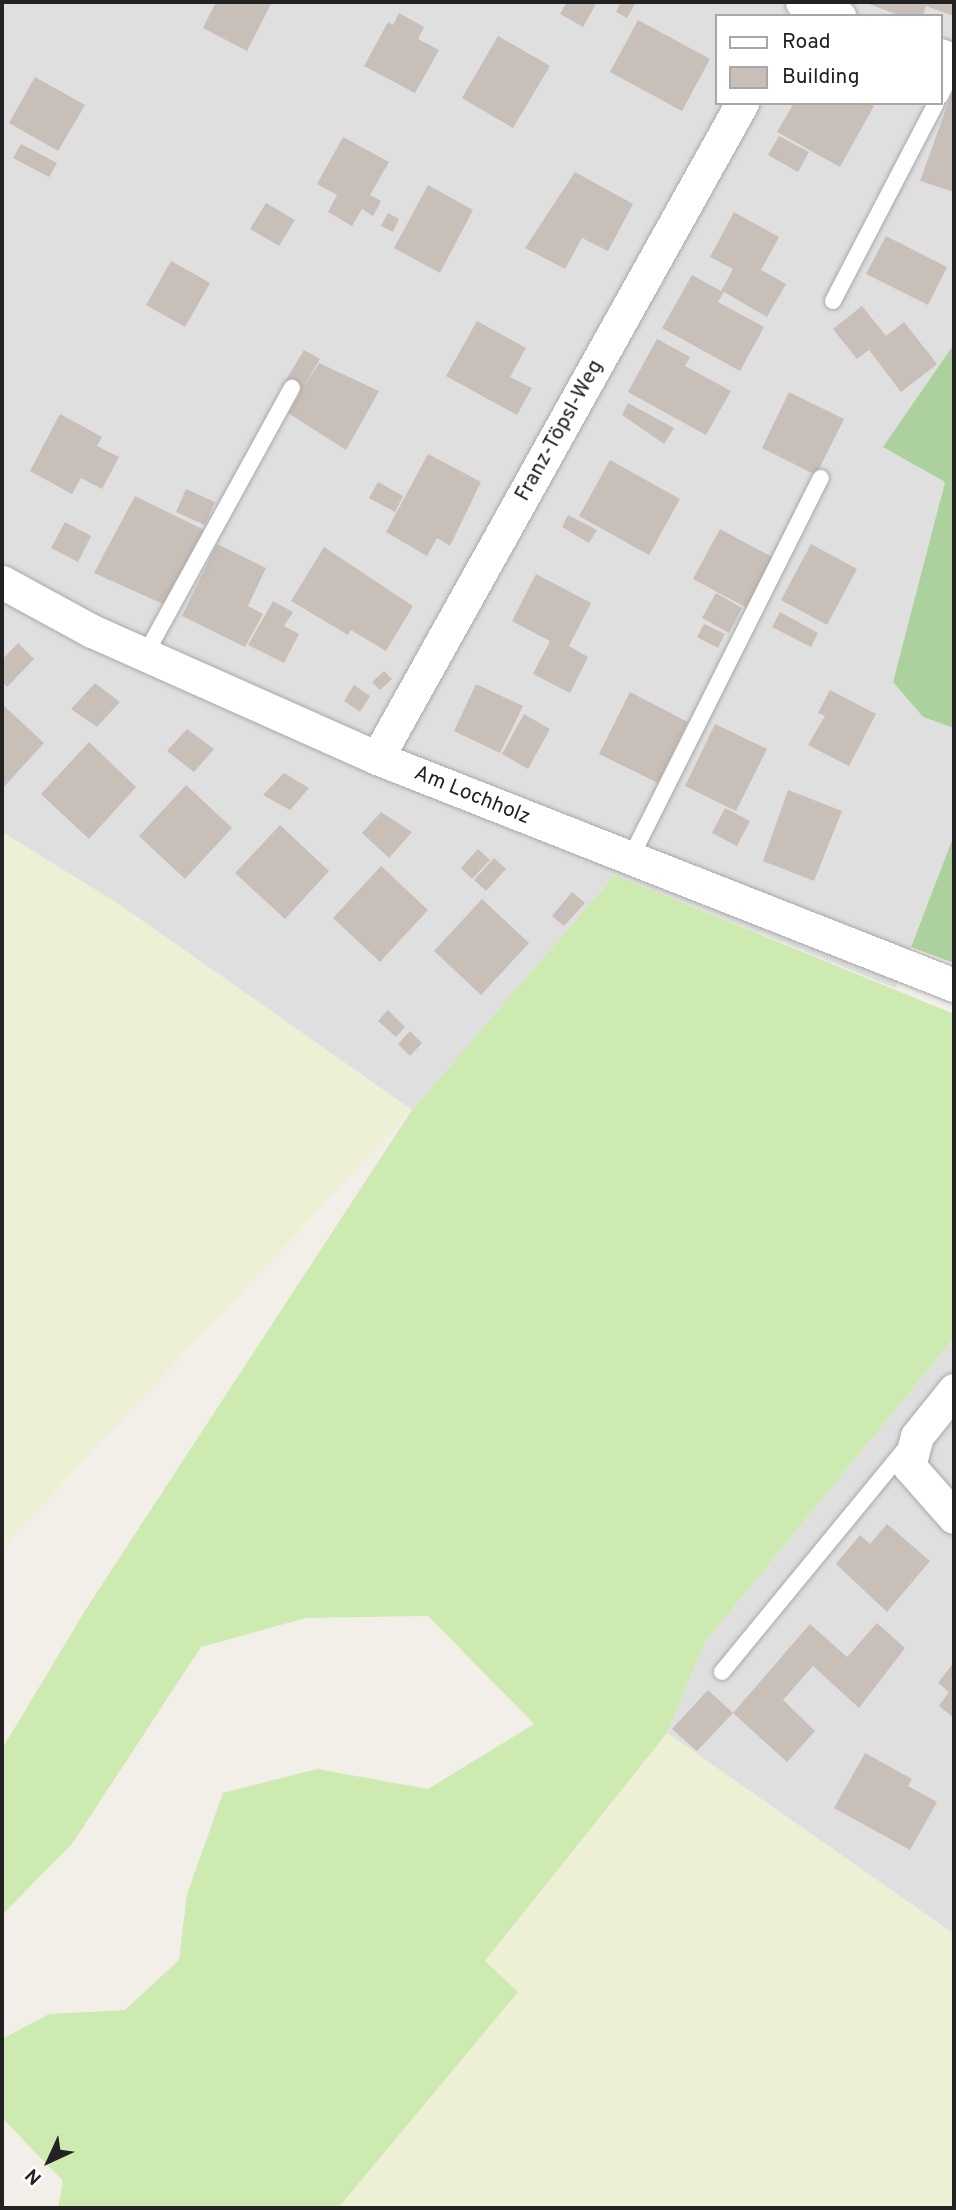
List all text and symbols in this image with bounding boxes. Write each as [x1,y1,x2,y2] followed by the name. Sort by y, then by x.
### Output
[715,14,942,105] legend
[782,29,831,56] text: Road
[782,64,860,91] text: Building
[511,356,609,506] street label: Franz-Töpsl-Weg
[410,761,534,831] street label: Am Lochholz
[14,2126,84,2196] north arrow
[21,2163,47,2189] text: N

